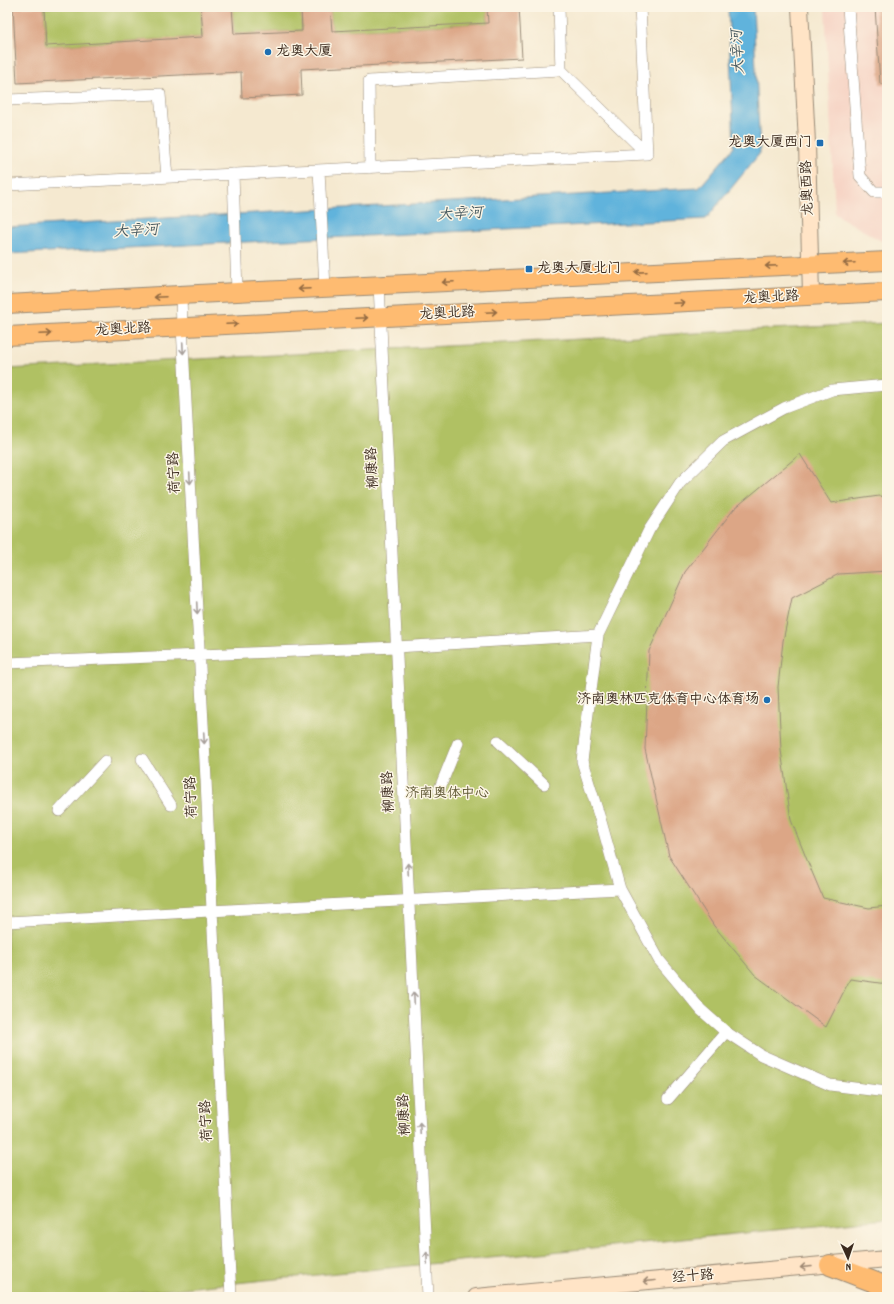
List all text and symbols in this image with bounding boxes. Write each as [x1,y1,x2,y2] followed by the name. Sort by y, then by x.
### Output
[727,26,751,75] water label: 大辛河
[276,42,332,62] place label: 龙奥大厦
[263,47,273,57] marker: 龙奥大厦
[728,133,812,153] place label: 龙奥大厦西门
[815,138,825,148] marker: 龙奥大厦西门
[797,160,819,216] street label: 龙奥西路
[437,203,486,227] water label: 大辛河
[113,220,162,244] water label: 大辛河
[537,259,621,279] place label: 龙奥大厦北门
[843,259,856,266] one-way arrow
[765,263,778,270] one-way arrow
[524,264,534,274] marker: 龙奥大厦北门
[635,268,648,276] one-way arrow
[442,278,455,285] one-way arrow
[298,286,311,293] one-way arrow
[743,287,799,309] street label: 龙奥北路
[154,293,167,300] one-way arrow
[672,299,685,306] one-way arrow
[419,303,475,325] street label: 龙奥北路
[484,308,497,315] one-way arrow
[355,314,368,322] one-way arrow
[95,319,151,341] street label: 龙奥北路
[225,321,238,328] one-way arrow
[39,330,52,338] one-way arrow
[179,341,186,354] one-way arrow
[362,447,384,489] street label: 柳康路
[164,452,186,494] street label: 荷宁路
[186,471,194,484] one-way arrow
[193,601,201,614] one-way arrow
[577,690,759,710] place label: 济南奥林匹克体育中心体育场
[762,695,772,705] marker: 济南奥林匹克体育中心体育场
[200,731,208,744] one-way arrow
[378,771,400,813] street label: 柳康路
[181,776,203,818] street label: 荷宁路
[405,784,489,804] park label: 济南奥体中心
[404,862,411,875] one-way arrow
[410,992,418,1005] one-way arrow
[394,1094,416,1136] street label: 柳康路
[196,1100,218,1142] street label: 荷宁路
[417,1122,424,1135] one-way arrow
[828,1238,868,1278] north arrow
[423,1252,430,1265] one-way arrow
[845,1258,852,1274] text: N
[800,1263,813,1270] one-way arrow
[671,1265,715,1289] street label: 经十路
[643,1277,656,1285] one-way arrow

